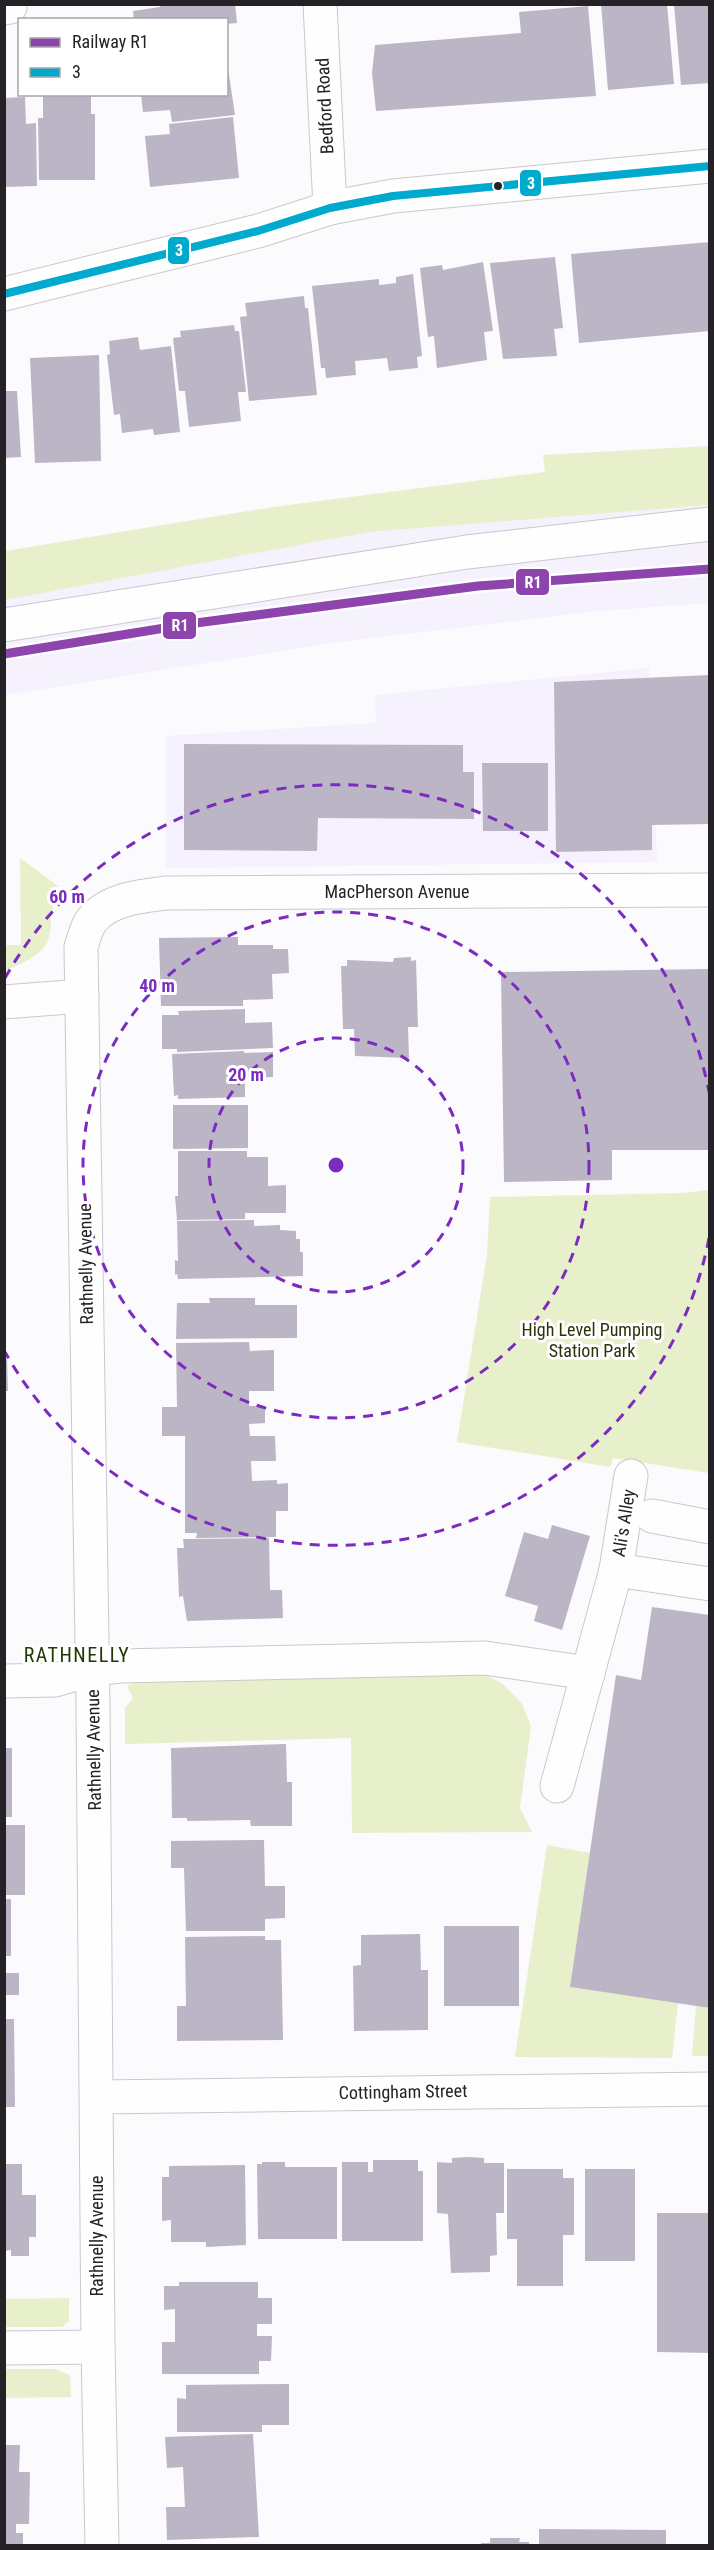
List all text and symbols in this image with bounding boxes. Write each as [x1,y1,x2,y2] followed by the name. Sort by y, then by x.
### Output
[18,18,228,96] legend
[72,31,149,52] text: Railway R1
[311,57,338,155] street label: Bedford Road
[72,61,81,82] text: 3
[519,169,542,197] line badge: 3
[527,174,535,193] text: 3
[492,180,504,192] unlabelled marker
[167,236,190,265] line badge: 3
[175,241,183,260] text: 3
[515,568,550,596] line badge: R1
[525,573,541,592] text: R1
[162,611,197,640] line badge: R1
[172,616,188,635] text: R1
[324,881,470,902] street label: MacPherson Avenue
[49,886,85,907] text: 60 m
[139,975,175,996] text: 40 m
[228,1064,264,1085] text: 20 m
[326,1155,346,1175] centre of rings
[74,1203,97,1325] street label: Rathnelly Avenue
[522,1319,663,1361] park label: High Level Pumping Station Park
[608,1487,639,1558] street label: Ali's Alley
[24,1643,130,1667] district label: RATHNELLY
[82,1689,105,1811] street label: Rathnelly Avenue
[338,2080,468,2103] street label: Cottingham Street
[86,2175,107,2297] street label: Rathnelly Avenue

